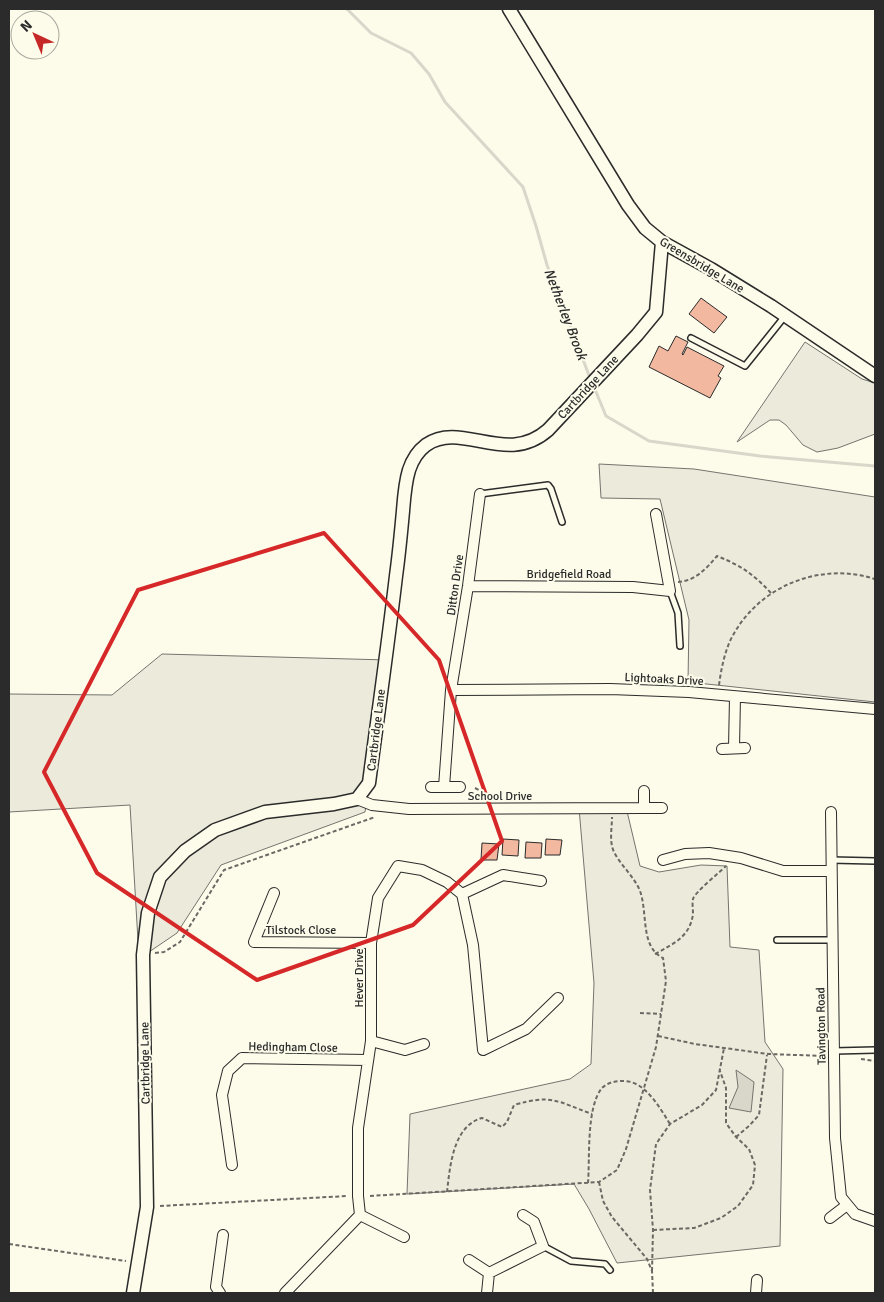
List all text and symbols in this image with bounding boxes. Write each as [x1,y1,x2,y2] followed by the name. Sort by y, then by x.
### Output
[10,10,60,60] north arrow
[17,17,36,36] text: N
[657,234,747,297] street label: Greensbridge Lane
[540,266,591,364] water label: Netherley Brook
[555,352,622,423] street label: Cartbridge Lane
[444,554,467,617] street label: Ditton Drive
[527,567,611,582] street label: Bridgefield Road
[624,670,704,689] street label: Lightoaks Drive
[364,688,389,772] street label: Cartbridge Lane
[468,789,532,804] street label: School Drive
[266,923,336,938] street label: Tilstock Close
[352,948,367,1008] street label: Hever Drive
[813,987,830,1065] street label: Tavington Road
[137,1022,154,1104] street label: Cartbridge Lane
[248,1039,338,1056] street label: Hedingham Close

